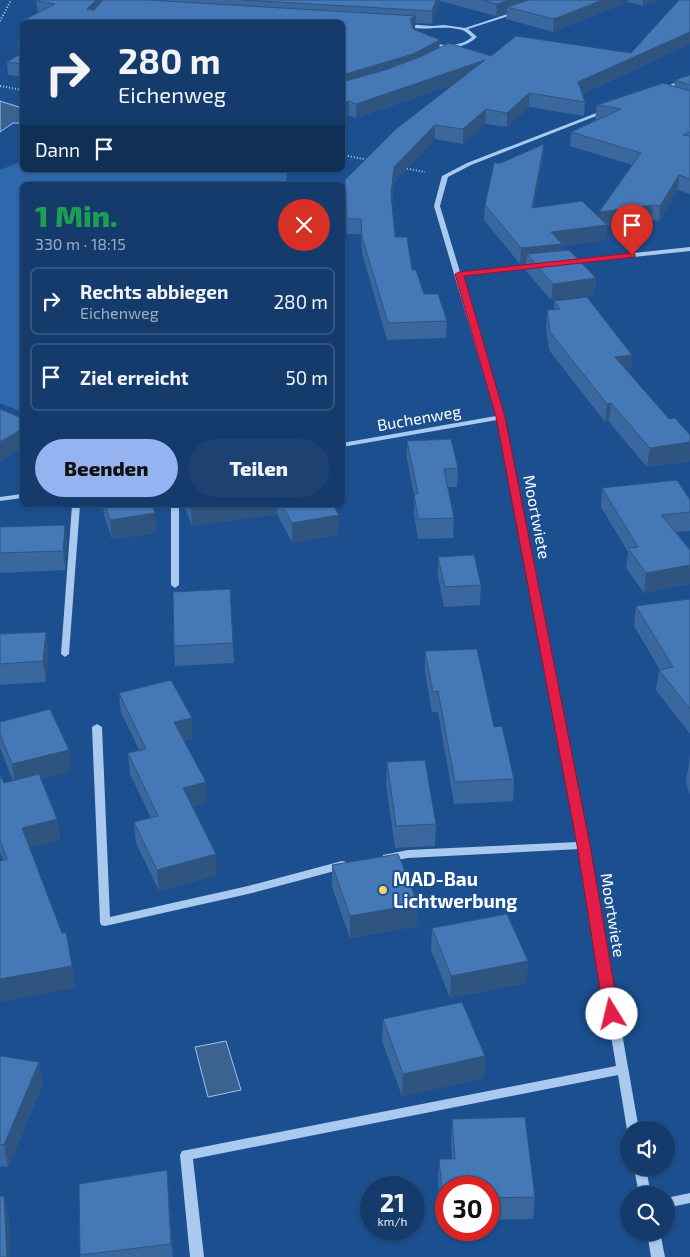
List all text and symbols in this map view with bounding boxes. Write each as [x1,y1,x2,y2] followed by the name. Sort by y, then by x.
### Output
[118,39,221,81] text: 280 m
[35,40,100,105] icon: right
[118,81,226,107] text: Eichenweg
[90,135,118,163] icon: arrive
[35,138,80,161] text: Dann
[35,197,118,233] text: 1 Min.
[278,199,330,251] button: close
[611,204,653,255] pin
[618,211,646,239] icon: arrive
[35,234,126,253] text: 330 m · 18:15
[80,280,228,303] text: Rechts abbiegen
[37,287,65,315] icon: right
[273,290,328,313] text: 280 m
[80,303,159,322] text: Eichenweg
[37,363,65,391] icon: arrive
[80,366,189,389] text: Ziel erreicht
[285,366,328,389] text: 50 m
[376,401,462,434] street label: Buchenweg
[35,439,178,497] button: Beenden
[188,439,330,497] button: Teilen
[520,473,555,561] street label: Moortwiete
[393,867,517,912] place label: MAD-Bau Lichtwerbung
[597,871,630,958] street label: Moortwiete
[377,884,389,896] marker: MAD-Bau Lichtwerbung
[585,987,637,1039] position arrow
[620,1121,675,1241] map controls
[620,1121,675,1176] button: sound
[435,1176,500,1241] speed limit sign: 30
[620,1186,675,1241] button: search
[380,1187,405,1217] text: 21
[378,1214,407,1228] text: km/h

